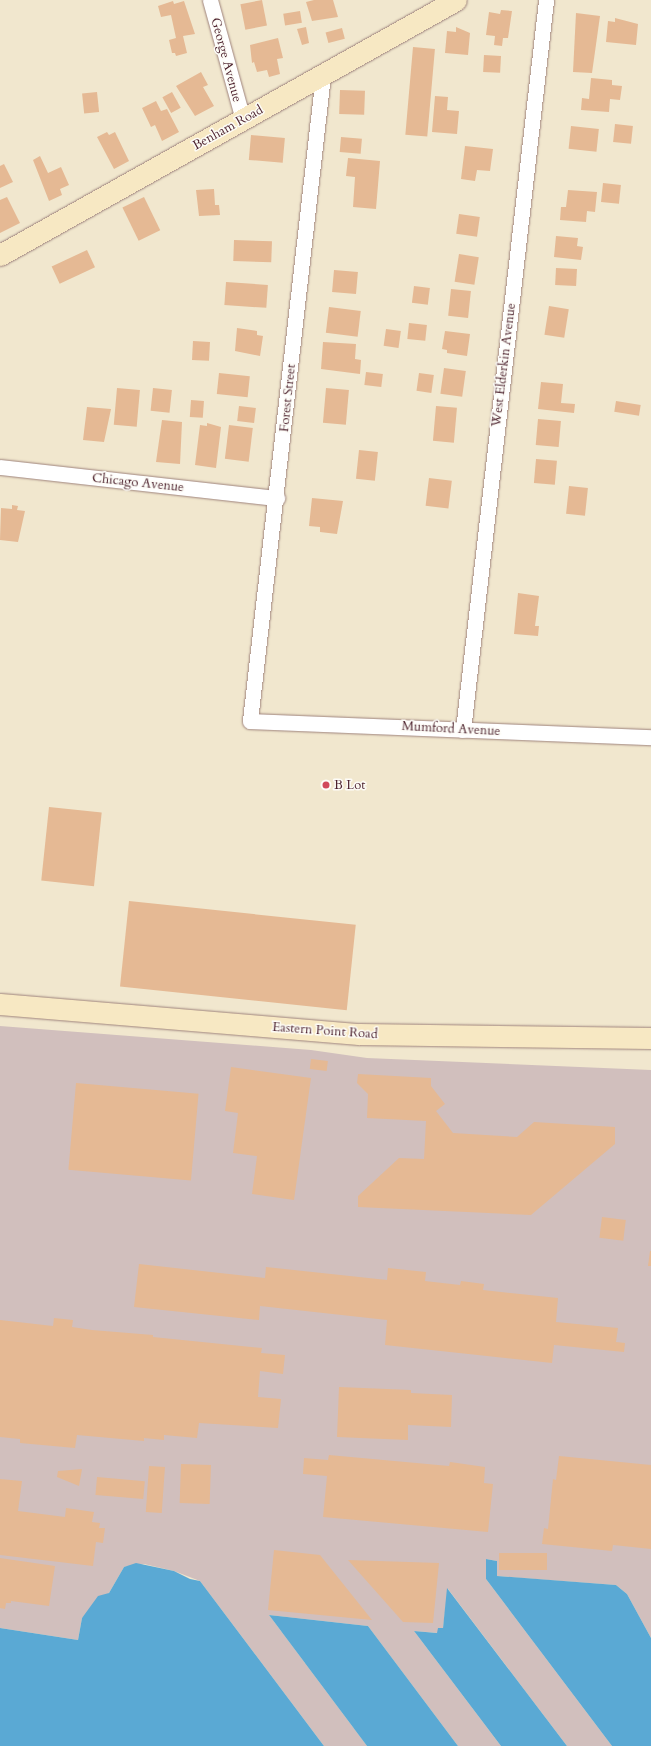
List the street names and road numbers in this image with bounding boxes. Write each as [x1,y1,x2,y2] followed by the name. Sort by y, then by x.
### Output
[207,16,245,104] street label: George Avenue
[190,102,266,154] street label: Benham Road
[489,302,519,428] street label: West Elderkin Avenue
[277,363,299,433] street label: Forest Street
[91,470,185,496] street label: Chicago Avenue
[401,719,501,739] street label: Mumford Avenue
[272,1020,378,1042] street label: Eastern Point Road

